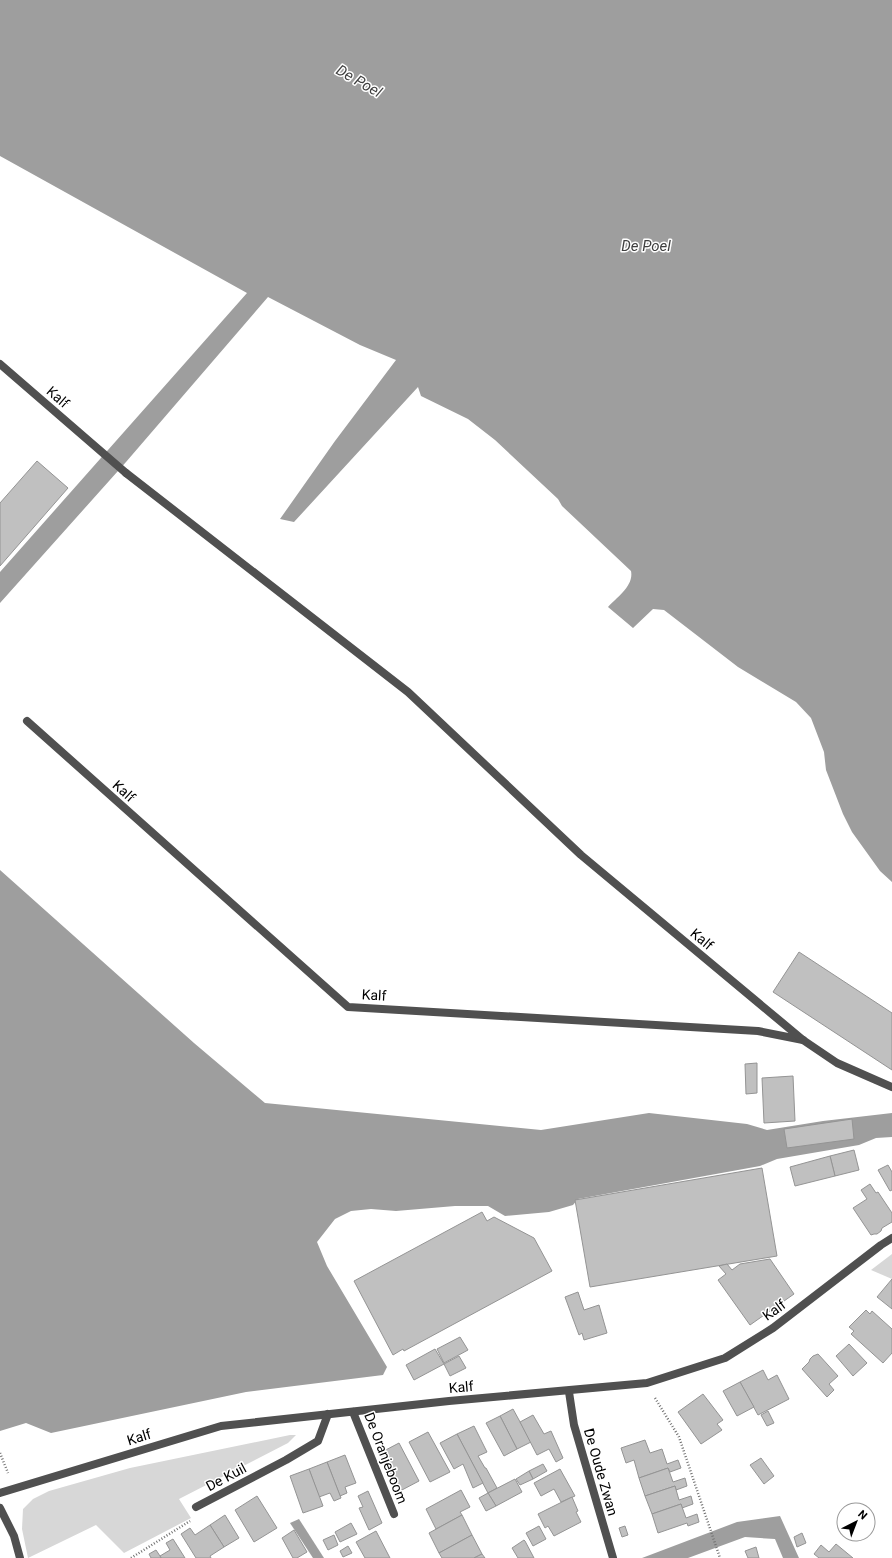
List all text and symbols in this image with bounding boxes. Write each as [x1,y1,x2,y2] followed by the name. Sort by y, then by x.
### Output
[333,61,385,101] water label: De Poel
[621,237,671,255] water label: De Poel
[43,383,73,411] street label: Kalf
[109,777,139,805] street label: Kalf
[687,925,717,953] street label: Kalf
[361,986,387,1004] street label: Kalf
[759,1296,789,1324] street label: Kalf
[448,1378,474,1396] street label: Kalf
[361,1410,411,1506] street label: De Oranjeboom
[125,1426,153,1448] street label: Kalf
[581,1426,621,1518] street label: De Oude Zwan
[203,1460,249,1494] street label: De Kuil
[836,1502,876,1542] north arrow
[855,1508,870,1523] text: N

